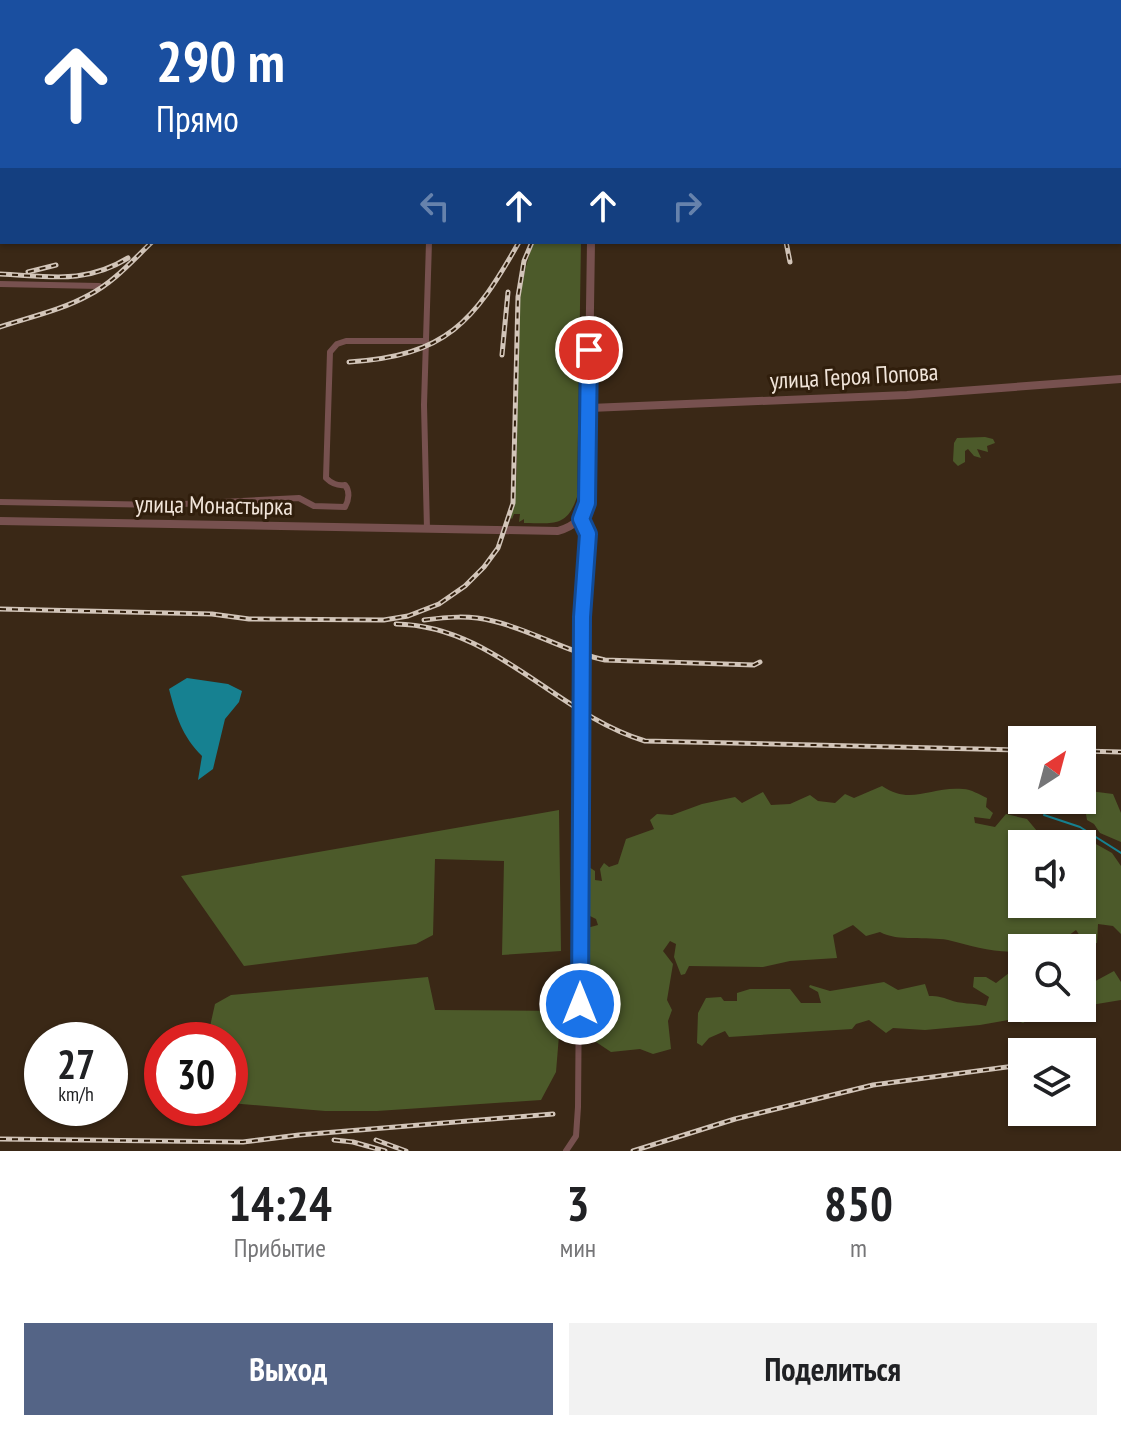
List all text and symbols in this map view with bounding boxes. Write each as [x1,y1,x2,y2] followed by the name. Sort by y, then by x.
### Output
[156,25,285,97] text: 290 m
[24,32,128,136] icon: ahead
[156,95,239,142] text: Прямо
[413,184,457,228] icon: left
[497,184,541,228] icon: ahead
[581,184,625,228] icon: ahead
[665,184,709,228] icon: right
[555,316,623,384] pin
[567,328,611,372] icon: arrive
[769,356,939,396] street label: улица Героя Попова
[135,488,293,522] street label: улица Монастырка
[1008,726,1096,814] north arrow
[1008,726,1096,1126] map controls
[1008,830,1096,918] button: sound
[1008,934,1096,1022] button: search
[538,962,622,1046] position arrow
[144,1022,248,1126] speed limit sign: 30
[57,1038,95,1090] text: 27
[1008,1038,1096,1126] button: layers
[58,1081,94,1107] text: km/h
[228,1172,332,1234] text: 14:24
[566,1172,589,1234] text: 3
[824,1172,893,1234] text: 850
[234,1231,326,1264] text: Прибытие
[560,1231,596,1264] text: мин
[850,1231,867,1264] text: m
[24,1323,553,1415] button: Выход
[569,1323,1097,1415] button: Поделиться

